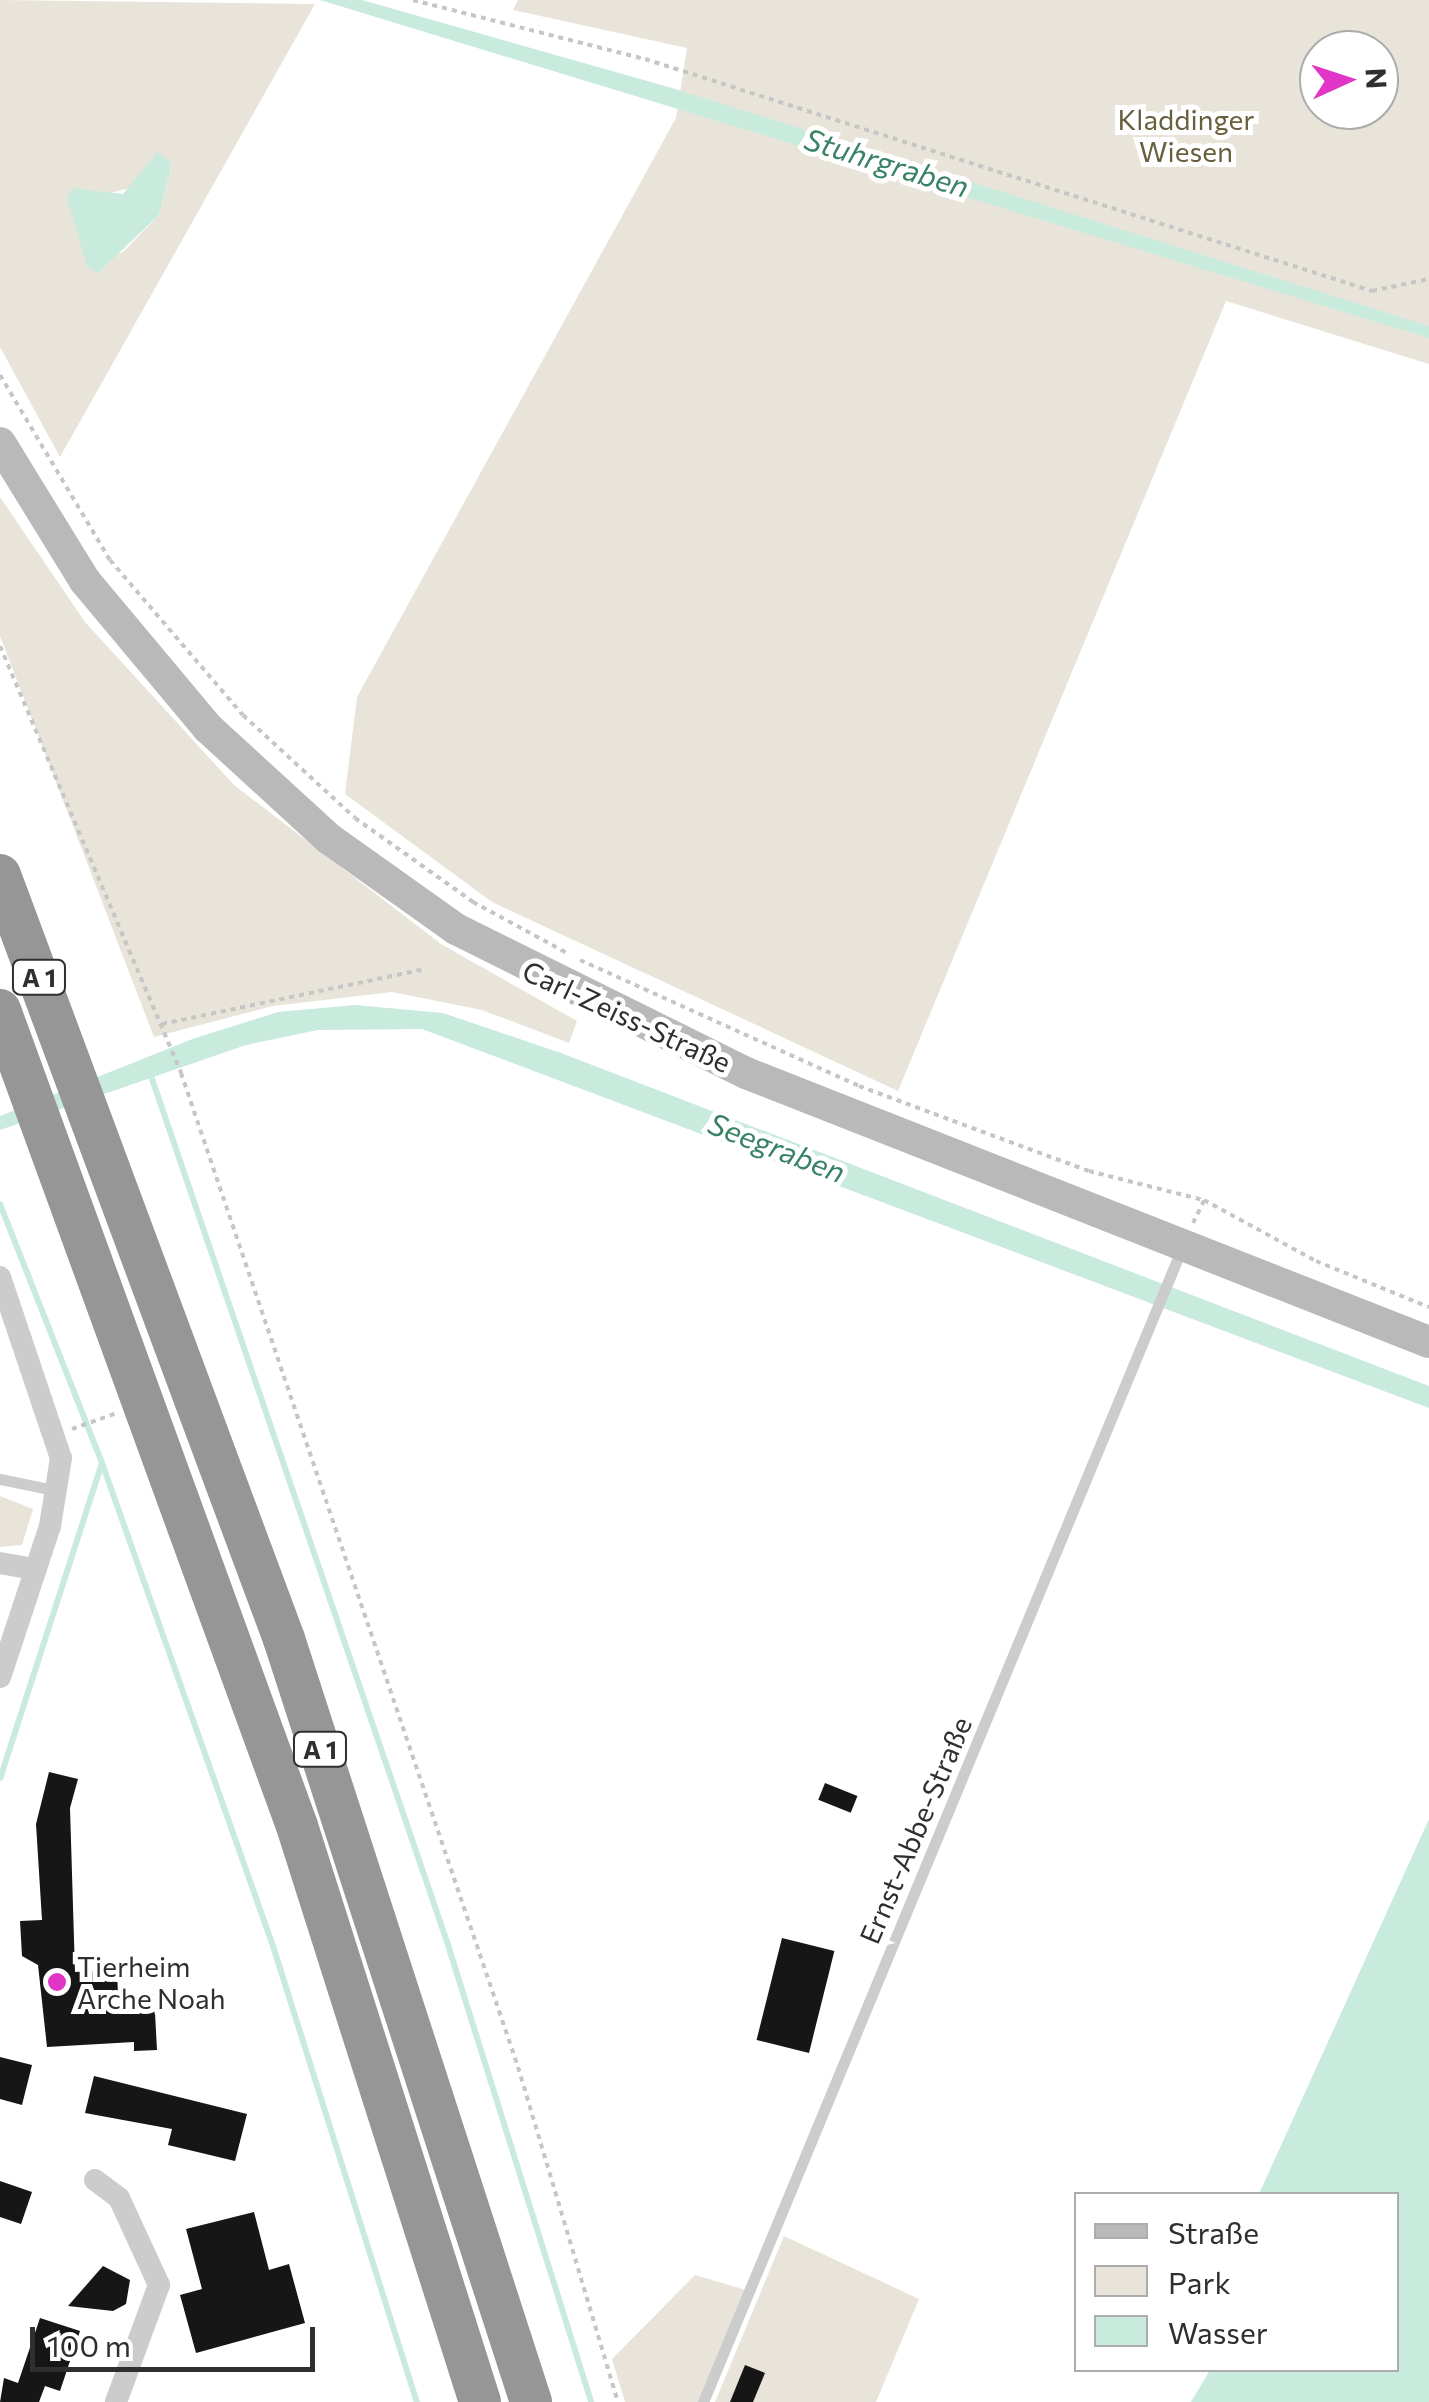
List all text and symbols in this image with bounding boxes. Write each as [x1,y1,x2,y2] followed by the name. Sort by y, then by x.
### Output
[1299,30,1399,130] north arrow
[1359,67,1394,90] text: N
[1118,102,1254,168] park label: Kladdinger Wiesen
[800,120,974,204] water label: Stuhrgraben
[518,953,736,1079] street label: Carl-Zeiss-Straße
[12,957,66,997] road number: A 1
[703,1104,851,1190] water label: Seegraben
[852,1711,978,1949] street label: Ernst-Abbe-Straße
[292,1729,348,1769] road number: A 1
[77,1949,226,2015] place label: Tierheim Arche Noah
[46,1971,68,1993] marker: Tierheim Arche Noah
[1074,2192,1399,2372] legend
[1168,2213,1259,2250] text: Straße
[1168,2263,1231,2300] text: Park
[35,2307,320,2369] scale bar
[1168,2313,1268,2350] text: Wasser
[47,2326,131,2363] text: 100 m

